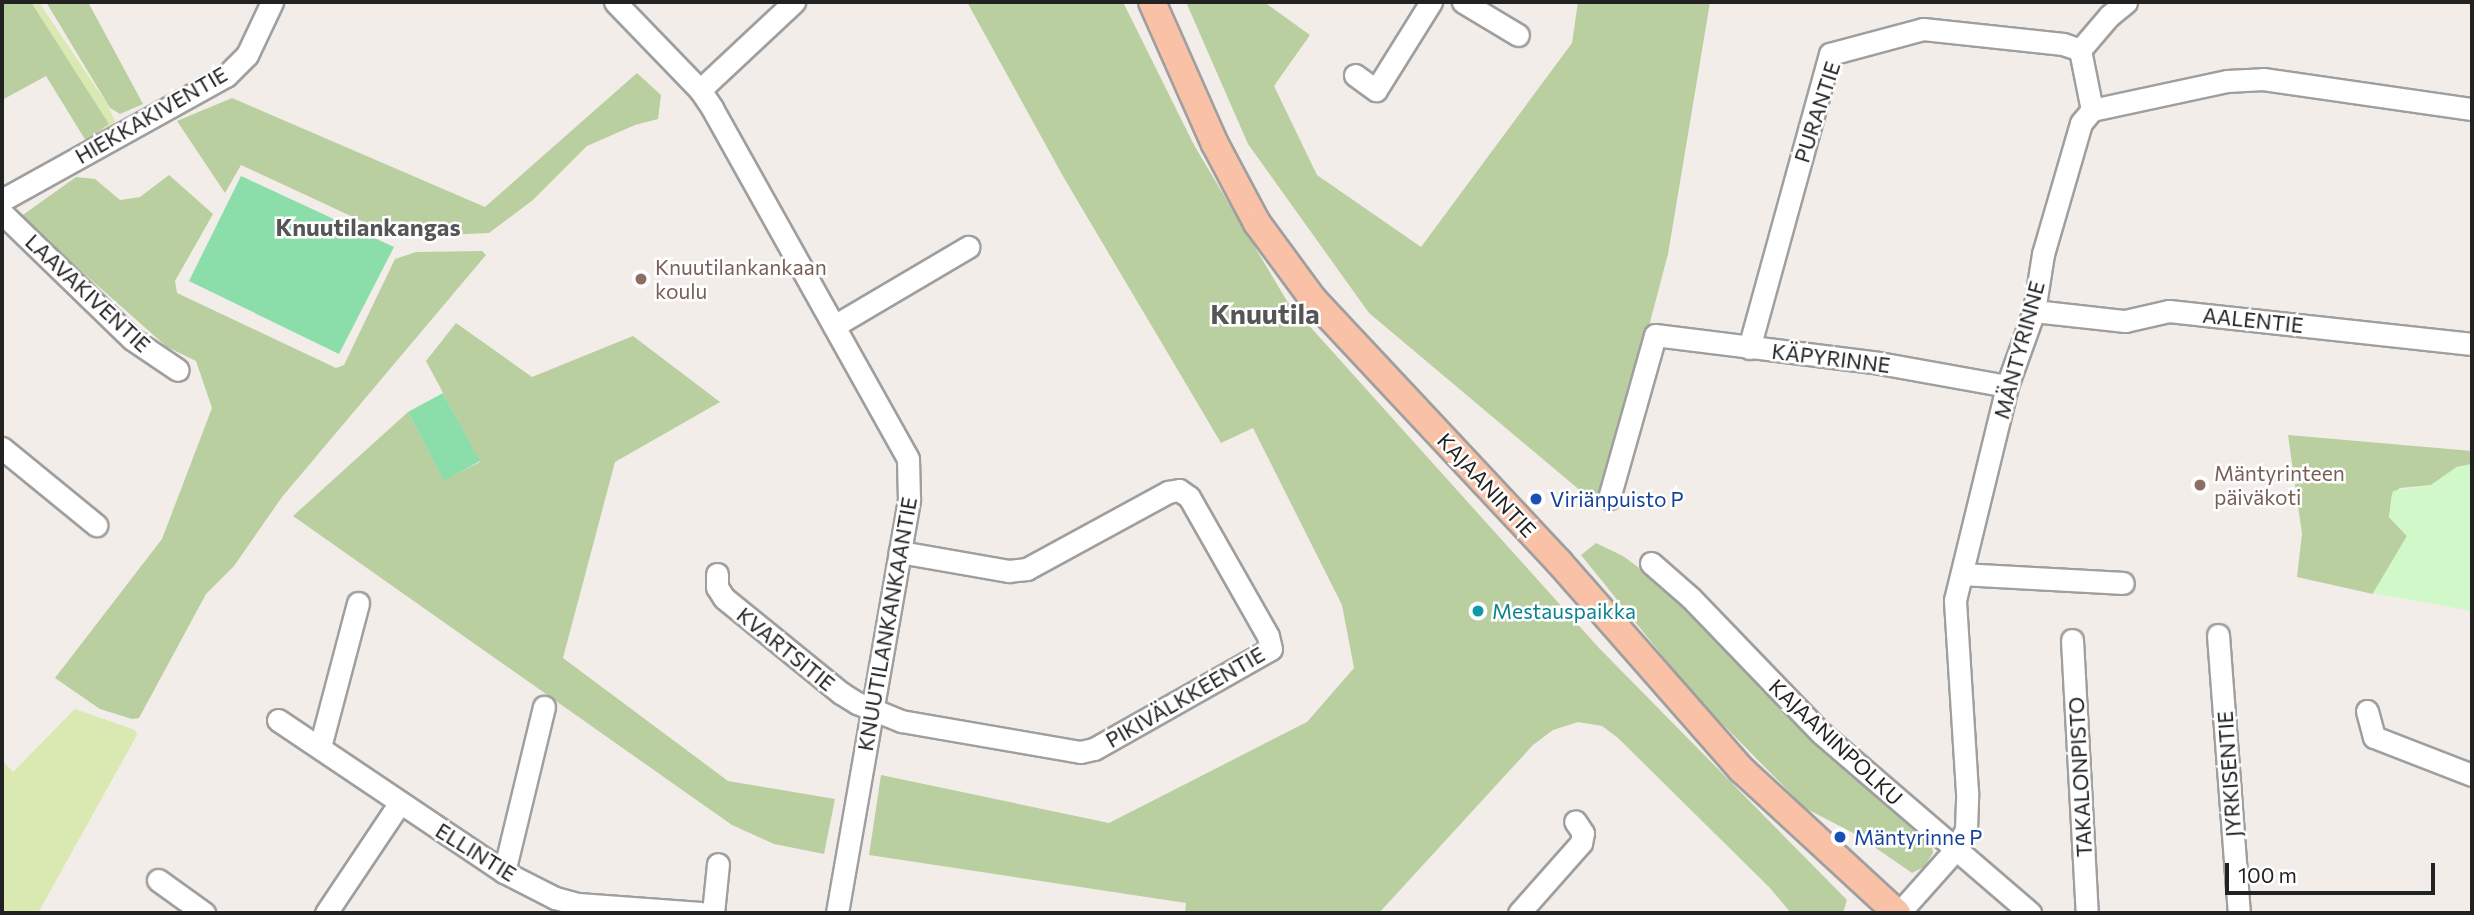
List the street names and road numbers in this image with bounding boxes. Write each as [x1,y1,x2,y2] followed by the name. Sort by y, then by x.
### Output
[1789,58,1845,166] street label: PURANTIE
[71,61,231,169] street label: HIEKKAKIVENTIE
[20,229,156,357] street label: LAAVAKIVENTIE
[1988,278,2050,422] street label: MÄNTYRINNE
[2201,302,2305,338] street label: AALENTIE
[1770,338,1892,378] street label: KÄPYRINNE
[1432,428,1542,542] street label: KAJAANINTIE
[852,495,922,753] street label: KNUUTILANKANKAANTIE
[732,602,840,696] street label: KVARTSITIE
[1101,641,1269,753] street label: PIKIVÄLKKEENTIE
[1764,674,1908,810] street label: KAJAANINPOLKU
[2063,696,2097,858] street label: TAKALONPISTO
[2212,710,2246,838] street label: JYRKISENTIE
[431,817,521,887] street label: ELLINTIE

